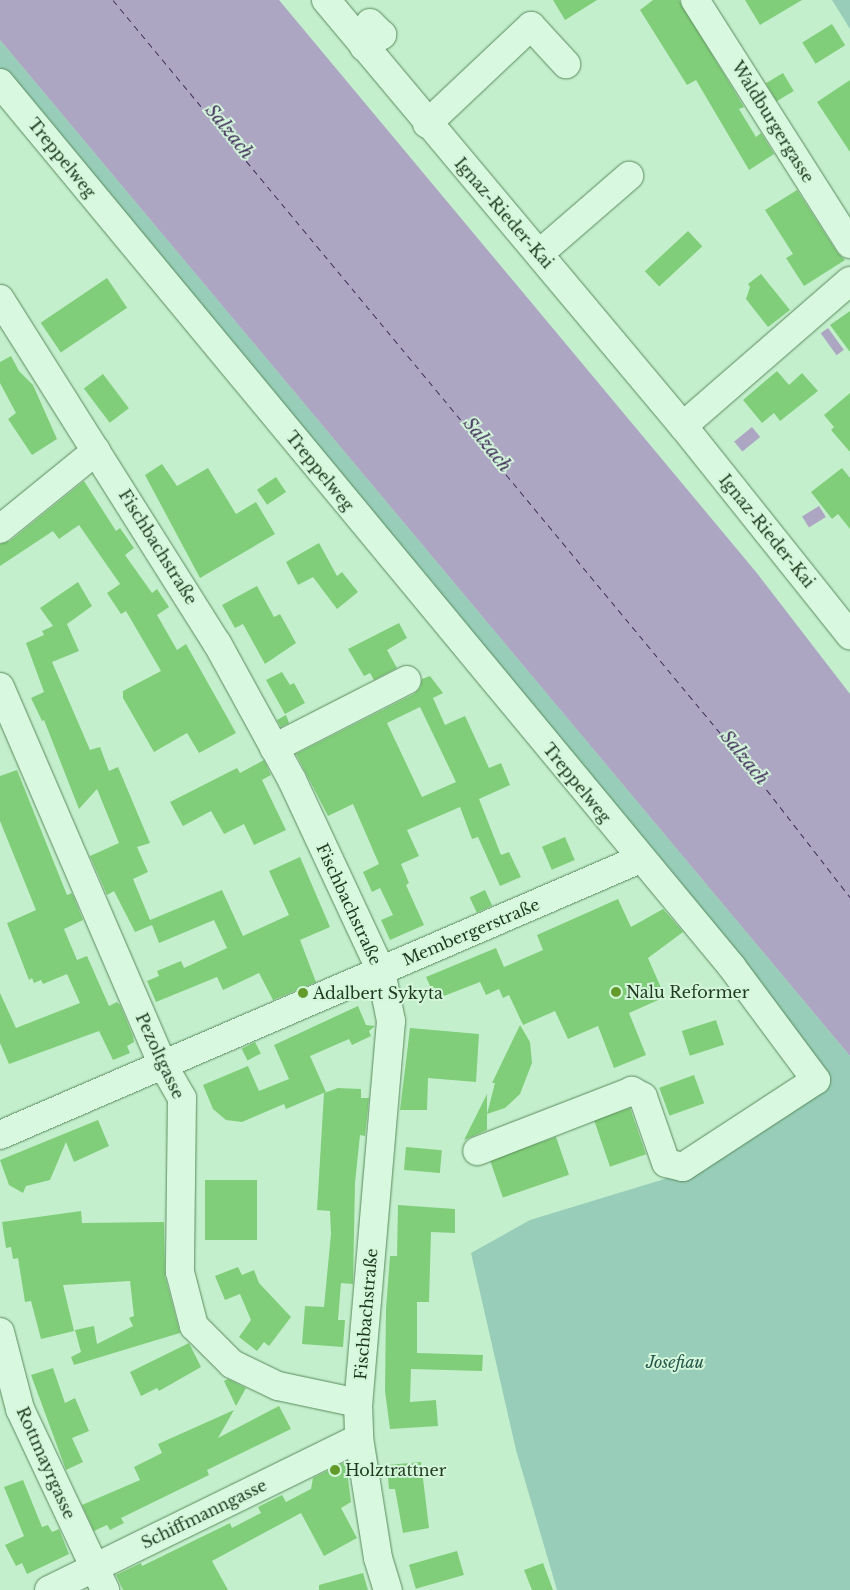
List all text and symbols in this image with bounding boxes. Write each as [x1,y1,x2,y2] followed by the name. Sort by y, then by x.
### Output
[728,58,818,186] street label: Waldburgergasse
[200,100,258,164] water label: Salzach
[24,114,100,202] street label: Treppelweg
[451,154,557,272] street label: Ignaz-Rieder-Kai
[458,413,516,477] water label: Salzach
[282,427,358,515] street label: Treppelweg
[715,470,819,592] street label: Ignaz-Rieder-Kai
[115,486,201,608] street label: Fischbachstraße
[715,726,773,790] water label: Salzach
[539,739,615,827] street label: Treppelweg
[312,840,386,968] street label: Fischbachstraße
[400,894,542,970] street label: Membergerstraße
[626,982,749,1002] place label: Nalu Reformer
[313,983,443,1003] place label: Adalbert Sykyta
[610,986,622,998] marker: Nalu Reformer
[297,987,309,999] marker: Adalbert Sykyta
[132,1010,188,1102] street label: Pezoltgasse
[351,1247,381,1381] street label: Fischbachstraße
[646,1352,704,1372] park label: Josefiau
[13,1404,79,1522] street label: Rottmayrgasse
[345,1460,446,1480] place label: Holztrattner
[329,1464,341,1476] marker: Holztrattner
[138,1475,270,1553] street label: Schiffmanngasse

